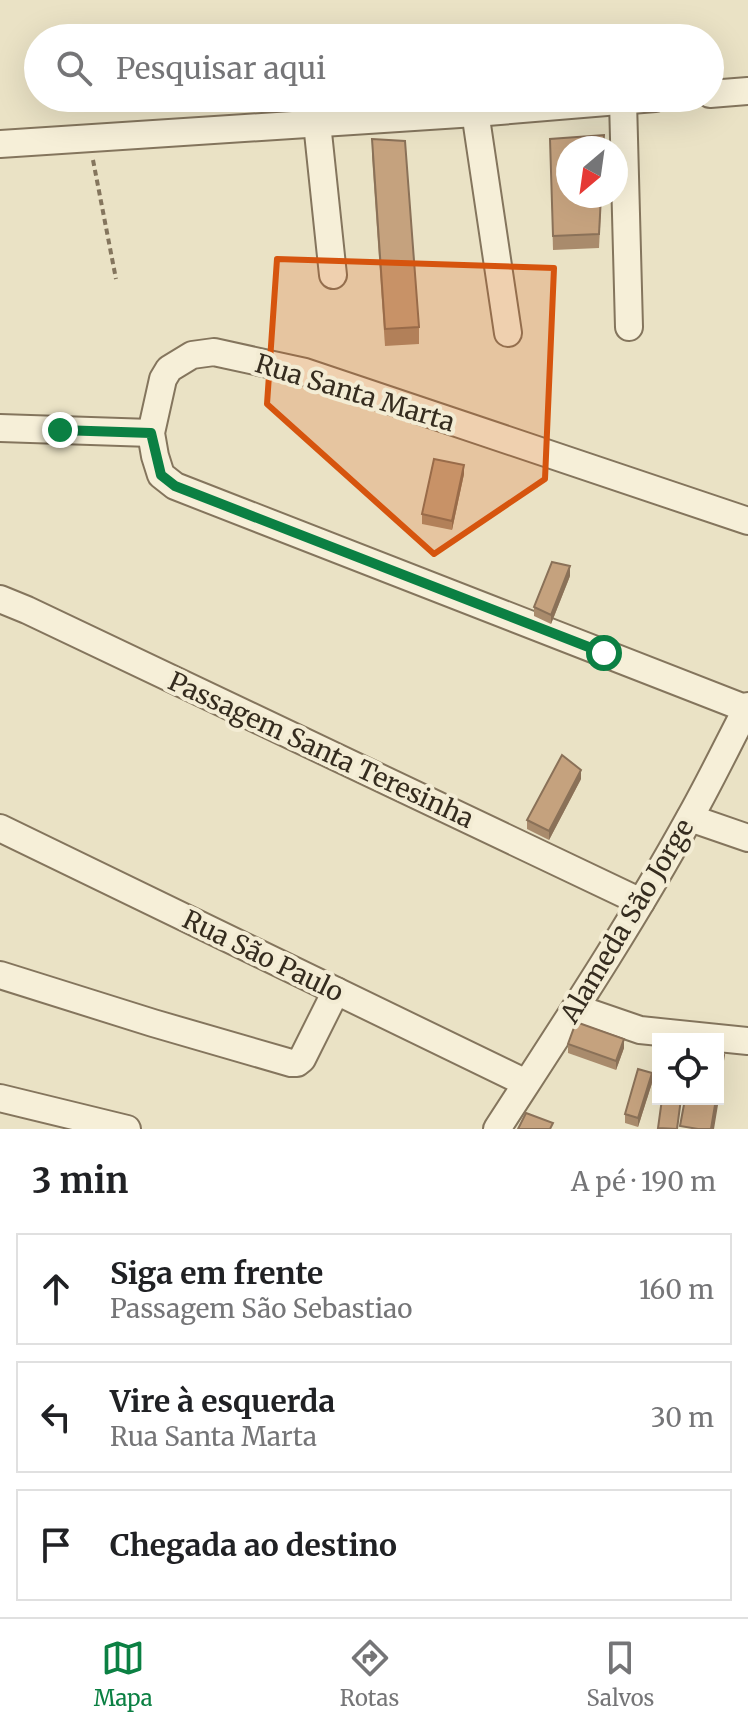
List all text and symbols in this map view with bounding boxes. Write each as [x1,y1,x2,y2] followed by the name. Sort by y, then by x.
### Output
[24,24,724,112] search box
[52,46,96,90] icon: search
[116,49,326,87] text: Pesquisar aqui
[556,136,628,208] north arrow
[251,346,459,439] street label: Rua Santa Marta
[42,412,78,448] route end
[586,635,622,671] route start
[163,664,479,835] street label: Passagem Santa Teresinha
[552,813,700,1029] street label: Alameda São Jorge
[177,902,349,1009] street label: Rua São Paulo
[652,1033,724,1105] map controls
[652,1033,724,1105] button: locate
[32,1160,128,1202] text: 3 min
[571,1165,716,1198] text: A pé · 190 m
[110,1254,323,1292] text: Siga em frente
[34,1267,78,1311] icon: ahead
[639,1273,714,1306] text: 160 m
[110,1292,412,1325] text: Passagem São Sebastiao
[110,1382,335,1420] text: Vire à esquerda
[34,1395,78,1439] icon: left
[651,1401,714,1434] text: 30 m
[110,1420,317,1453] text: Rua Santa Marta
[34,1523,78,1567] icon: arrive
[110,1526,397,1564] text: Chegada ao destino
[94,1636,153,1712] tab: Mapa
[340,1636,399,1712] tab: Rotas
[587,1636,654,1712] tab: Salvos

